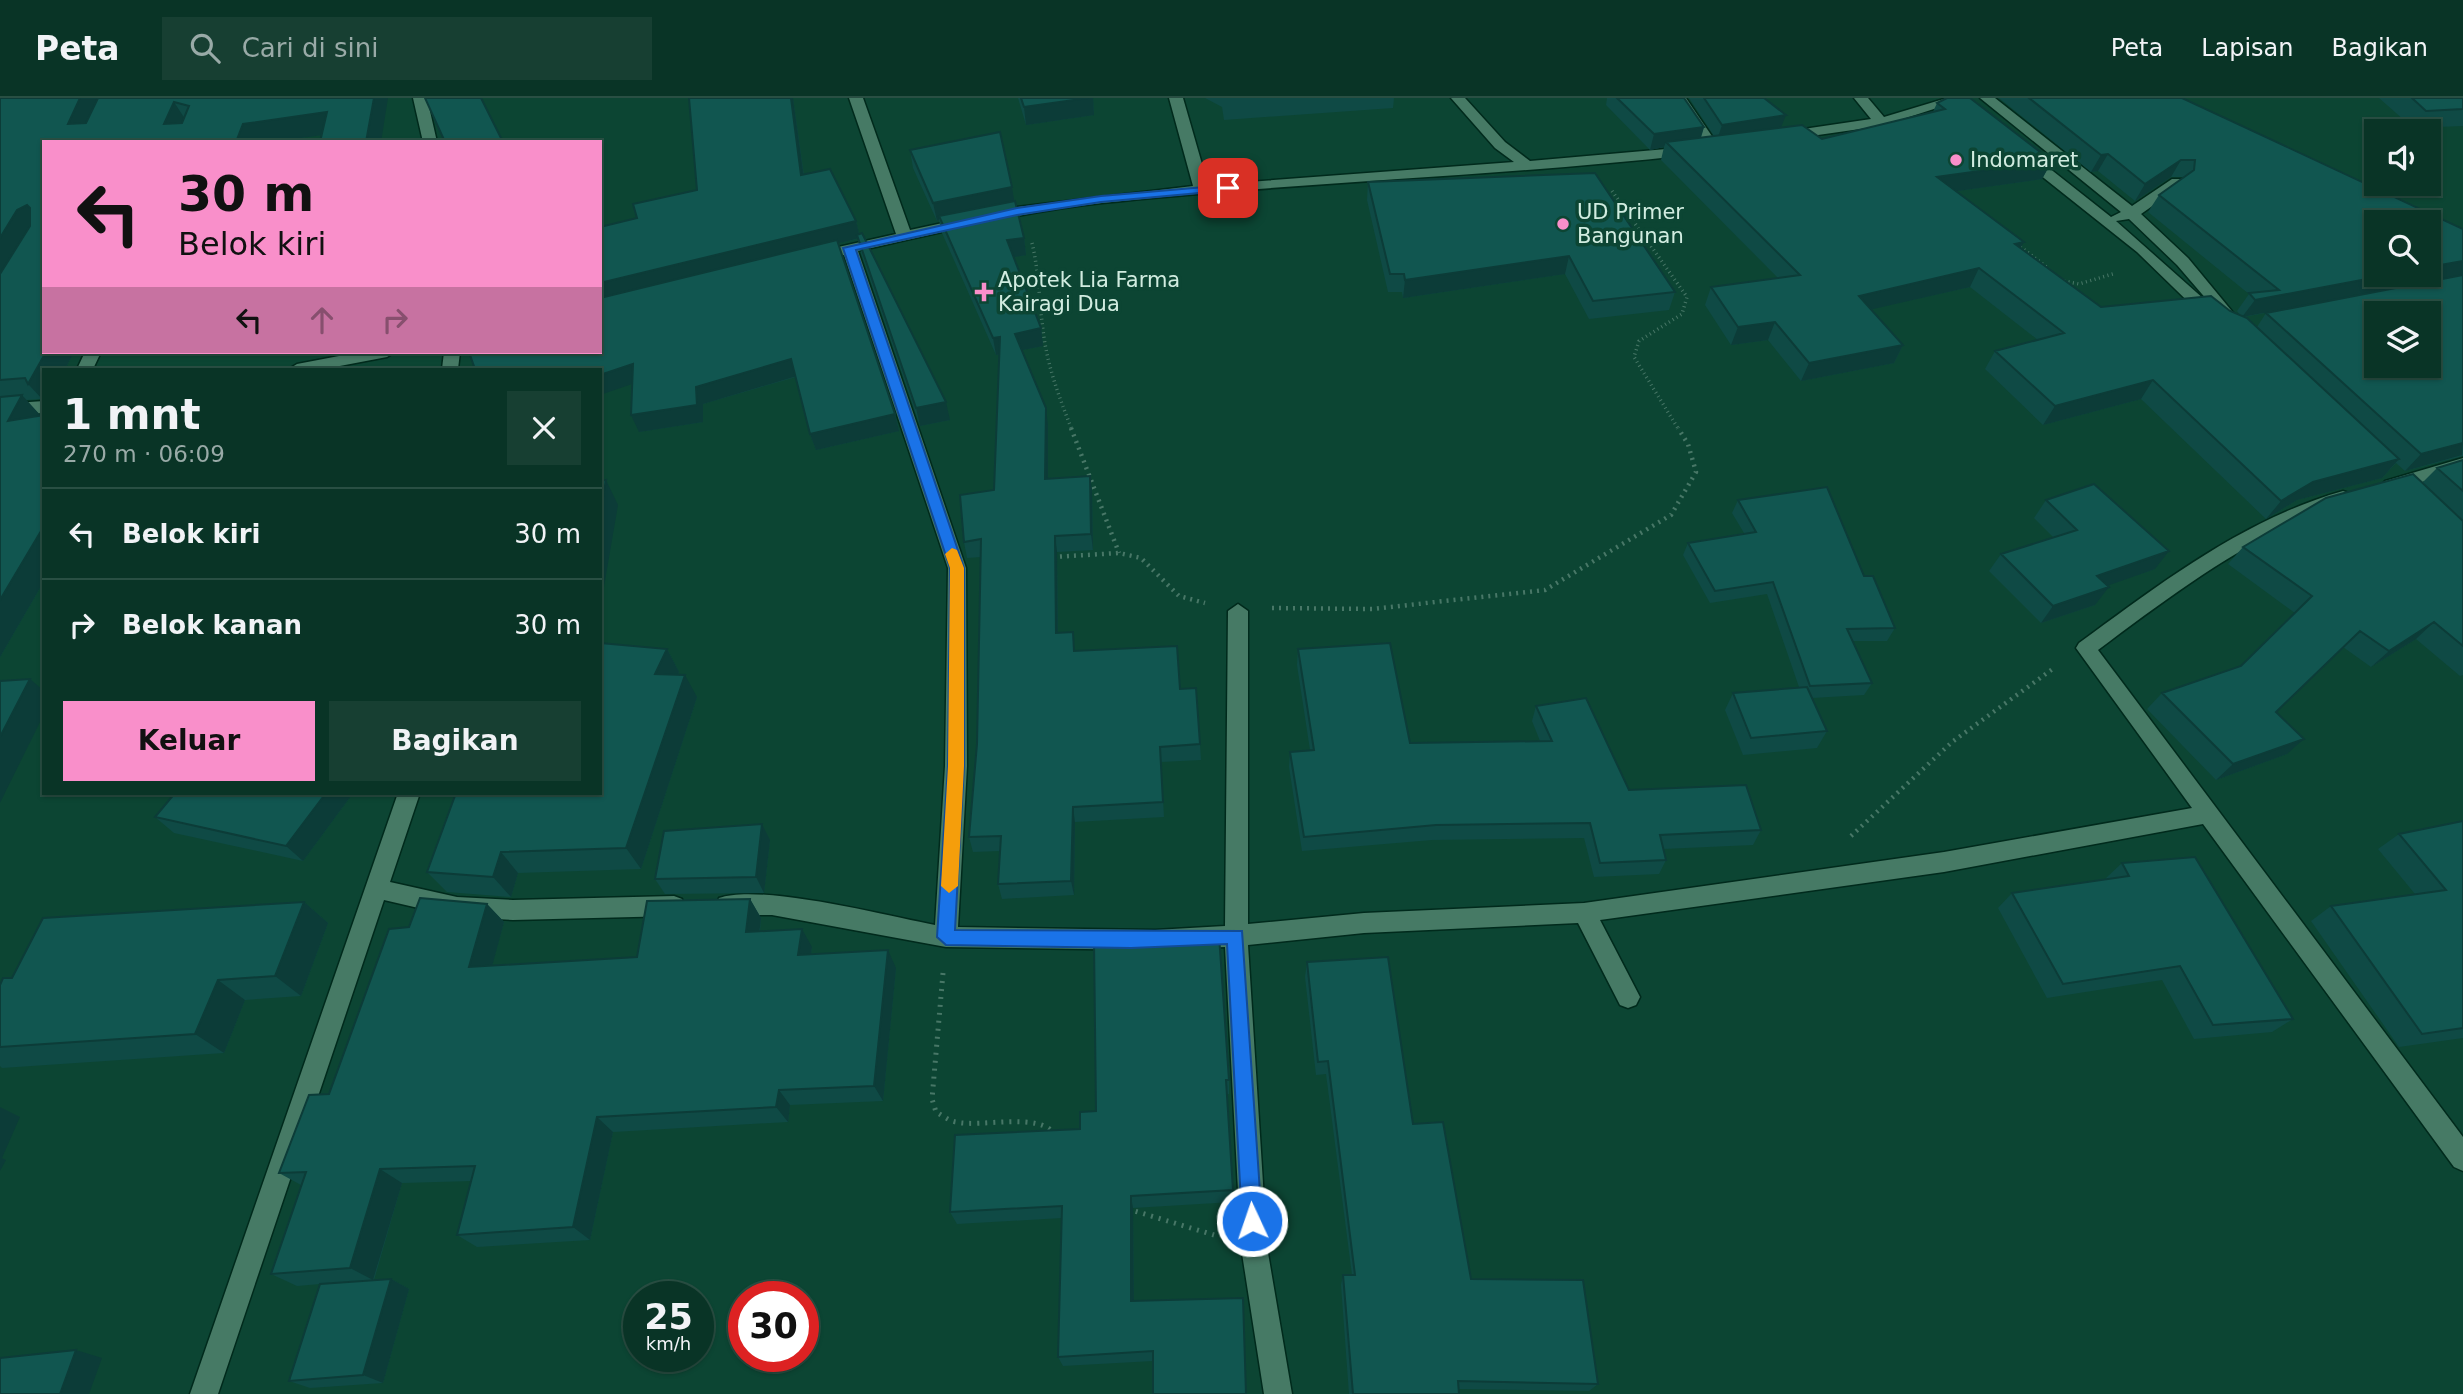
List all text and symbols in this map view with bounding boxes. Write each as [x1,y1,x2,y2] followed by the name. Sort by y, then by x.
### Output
[162,17,652,80] search box
[35,29,120,68] text: Peta
[186,29,224,67] icon: search
[242,33,378,63] text: Cari di sini
[2111,34,2163,62] text: Peta
[2201,34,2294,62] text: Lapisan
[2332,34,2428,62] text: Bagikan
[2364,119,2441,378] map controls
[2364,119,2441,196] button: sound
[1970,148,2078,172] place label: Indomaret
[1948,152,1964,168] marker: Indomaret
[1198,158,1258,218] pin
[178,166,314,223] text: 30 m
[63,168,154,259] icon: left
[1209,169,1247,207] icon: arrive
[1577,200,1684,248] place label: UD Primer Bangunan
[2364,210,2441,287] button: search
[1555,216,1571,232] marker: UD Primer Bangunan
[178,225,326,263] text: Belok kiri
[998,268,1180,316] place label: Apotek Lia Farma Kairagi Dua
[976,284,992,300] marker: Apotek Lia Farma Kairagi Dua
[230,301,268,339] icon: left
[303,301,341,339] icon: ahead
[376,301,414,339] icon: right
[2364,301,2441,378] button: layers
[63,390,201,439] text: 1 mnt
[507,391,581,465] button: close
[63,441,225,467] text: 270 m · 06:09
[63,515,101,553] icon: left
[122,519,261,549] text: Belok kiri
[514,519,581,549] text: 30 m
[63,606,101,644] icon: right
[122,610,302,640] text: Belok kanan
[514,610,581,640] text: 30 m
[63,701,315,781] button: Keluar
[329,701,581,781] button: Bagikan
[1215,1184,1289,1258] position arrow
[728,1281,819,1372] speed limit sign: 30
[644,1297,693,1337] text: 25
[646,1333,691,1354] text: km/h

